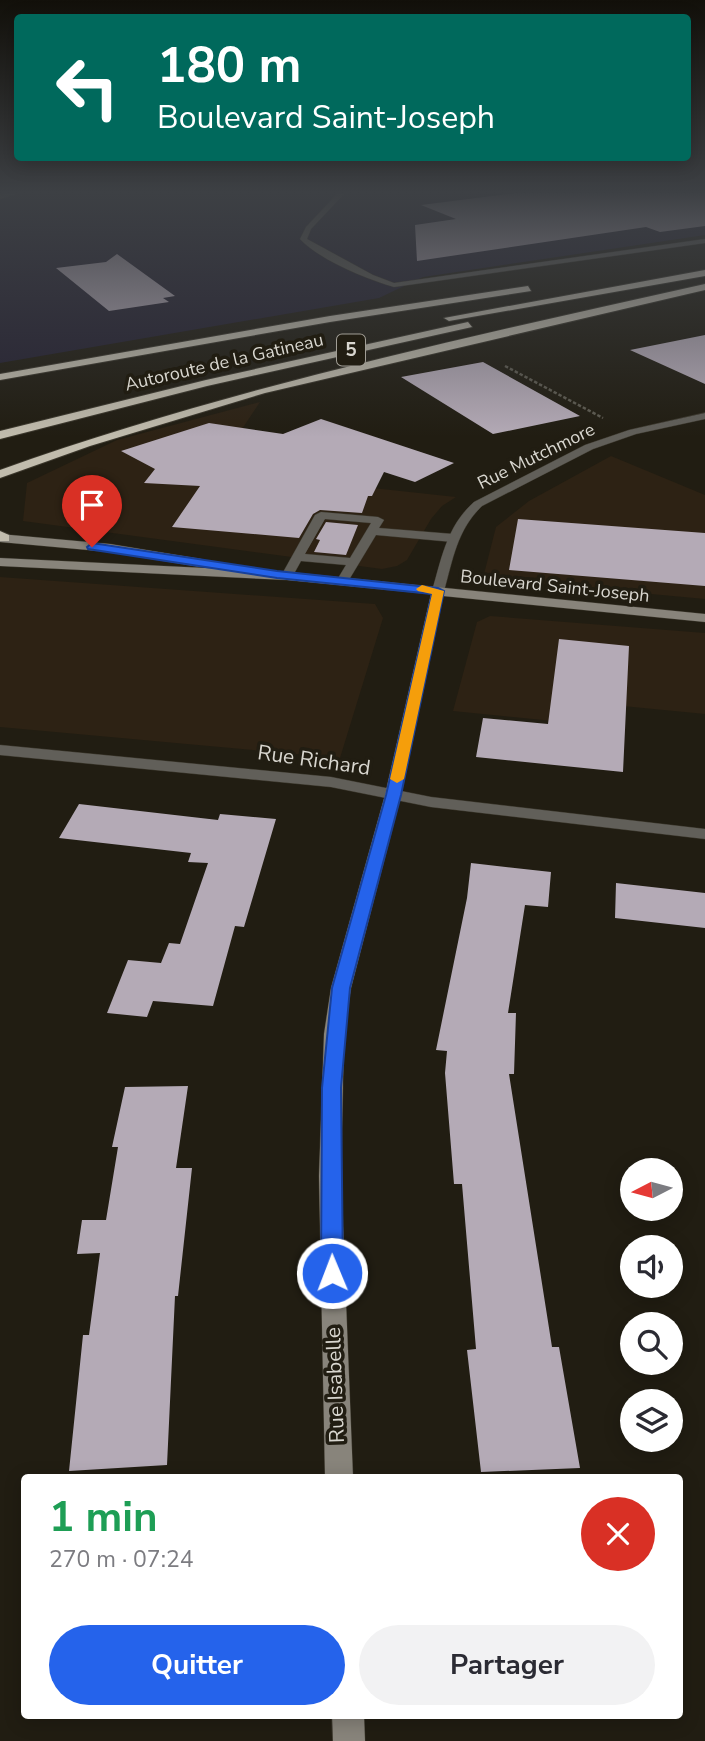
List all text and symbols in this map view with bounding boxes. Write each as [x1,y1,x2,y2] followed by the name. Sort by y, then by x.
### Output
[157,32,301,99] text: 180 m
[42,42,133,133] icon: left
[157,96,495,139] text: Boulevard Saint-Joseph
[122,327,326,397] street label: Autoroute de la Gatineau
[337,334,365,366] road number: 5
[473,417,599,495] street label: Rue Mutchmore
[62,475,122,547] pin
[73,486,111,524] icon: arrive
[459,564,651,608] street label: Boulevard Saint-Joseph
[256,738,372,782] street label: Rue Richard
[620,1158,682,1222] north arrow
[620,1158,683,1452] map controls
[620,1235,683,1298] button: sound
[295,1236,369,1310] position arrow
[620,1312,683,1375] button: search
[319,1327,351,1443] street label: Rue Isabelle
[620,1389,683,1452] button: layers
[49,1489,158,1546] text: 1 min
[581,1497,655,1571] button: close
[49,1544,194,1575] text: 270 m · 07:24
[49,1625,345,1705] button: Quitter
[359,1625,655,1705] button: Partager

